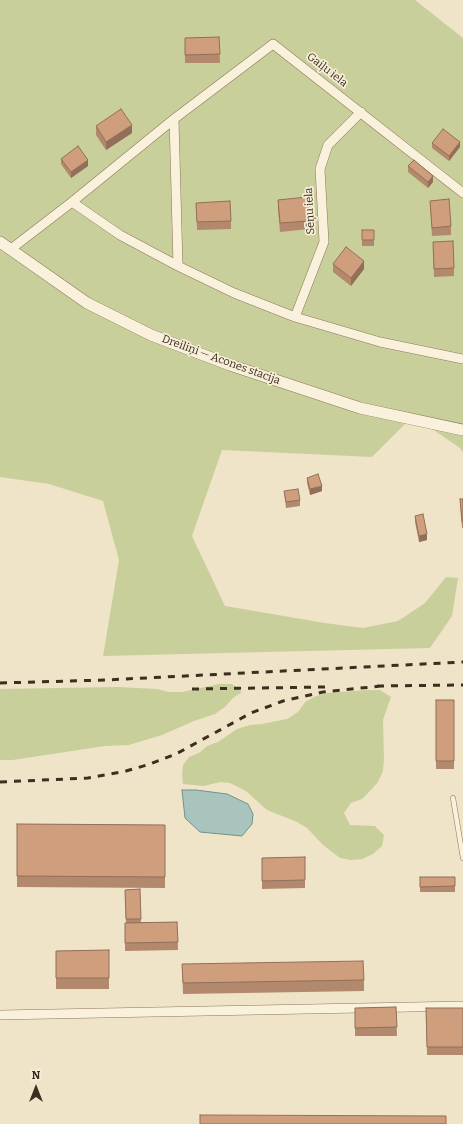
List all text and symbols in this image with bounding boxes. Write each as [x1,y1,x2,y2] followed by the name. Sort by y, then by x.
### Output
[304,50,350,90] street label: Gaiļu iela
[302,187,318,235] street label: Sēņu iela
[160,332,282,388] street label: Dreiliņi — Acones stacija
[16,1068,56,1108] north arrow
[32,1069,40,1082] text: N

